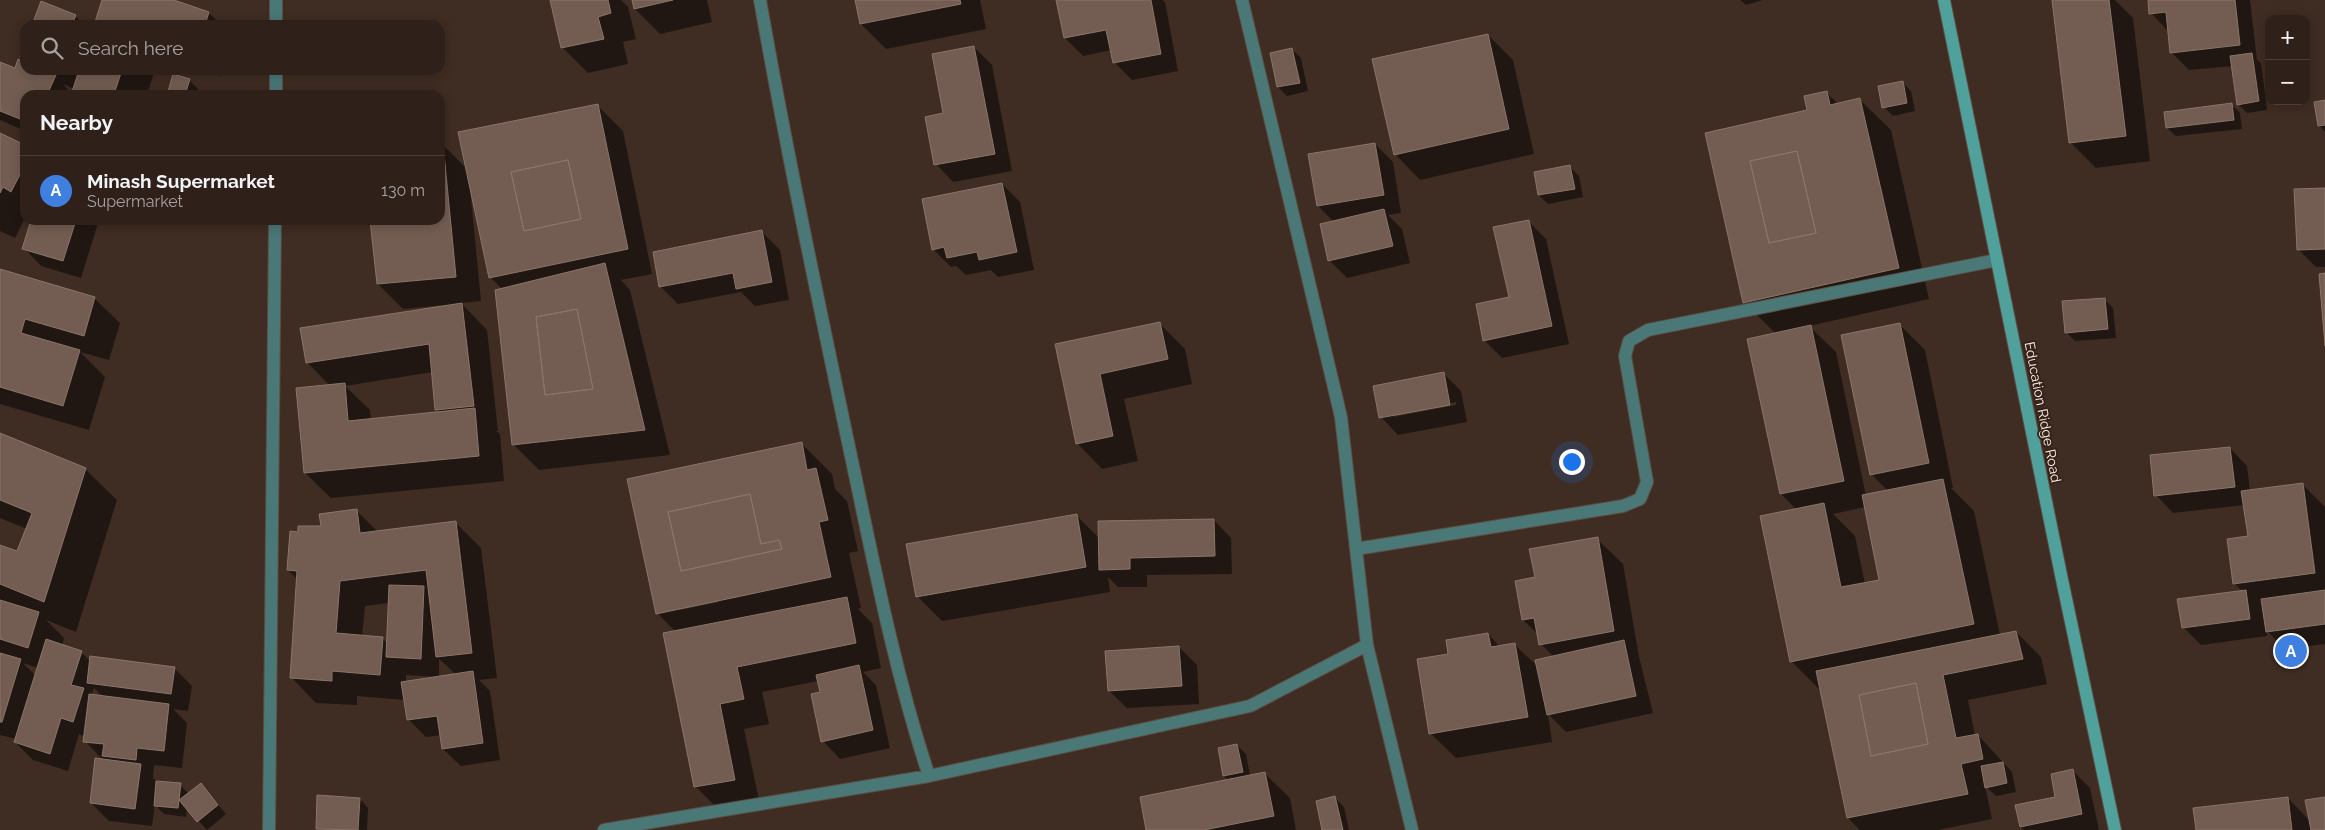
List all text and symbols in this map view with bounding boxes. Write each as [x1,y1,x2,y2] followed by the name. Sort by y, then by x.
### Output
[2265,15,2310,105] map controls
[2265,15,2310,60] button: +
[20,20,445,75] search box
[38,34,66,62] icon: search
[78,37,184,59] text: Search here
[2265,60,2310,105] button: −
[40,110,113,135] text: Nearby
[87,170,275,192] text: Minash Supermarket
[51,181,61,200] text: A
[381,181,425,200] text: 130 m
[87,192,183,211] text: Supermarket
[2021,340,2065,484] street label: Education Ridge Road
[1559,449,1585,475] your location
[2275,632,2307,670] pin: A

